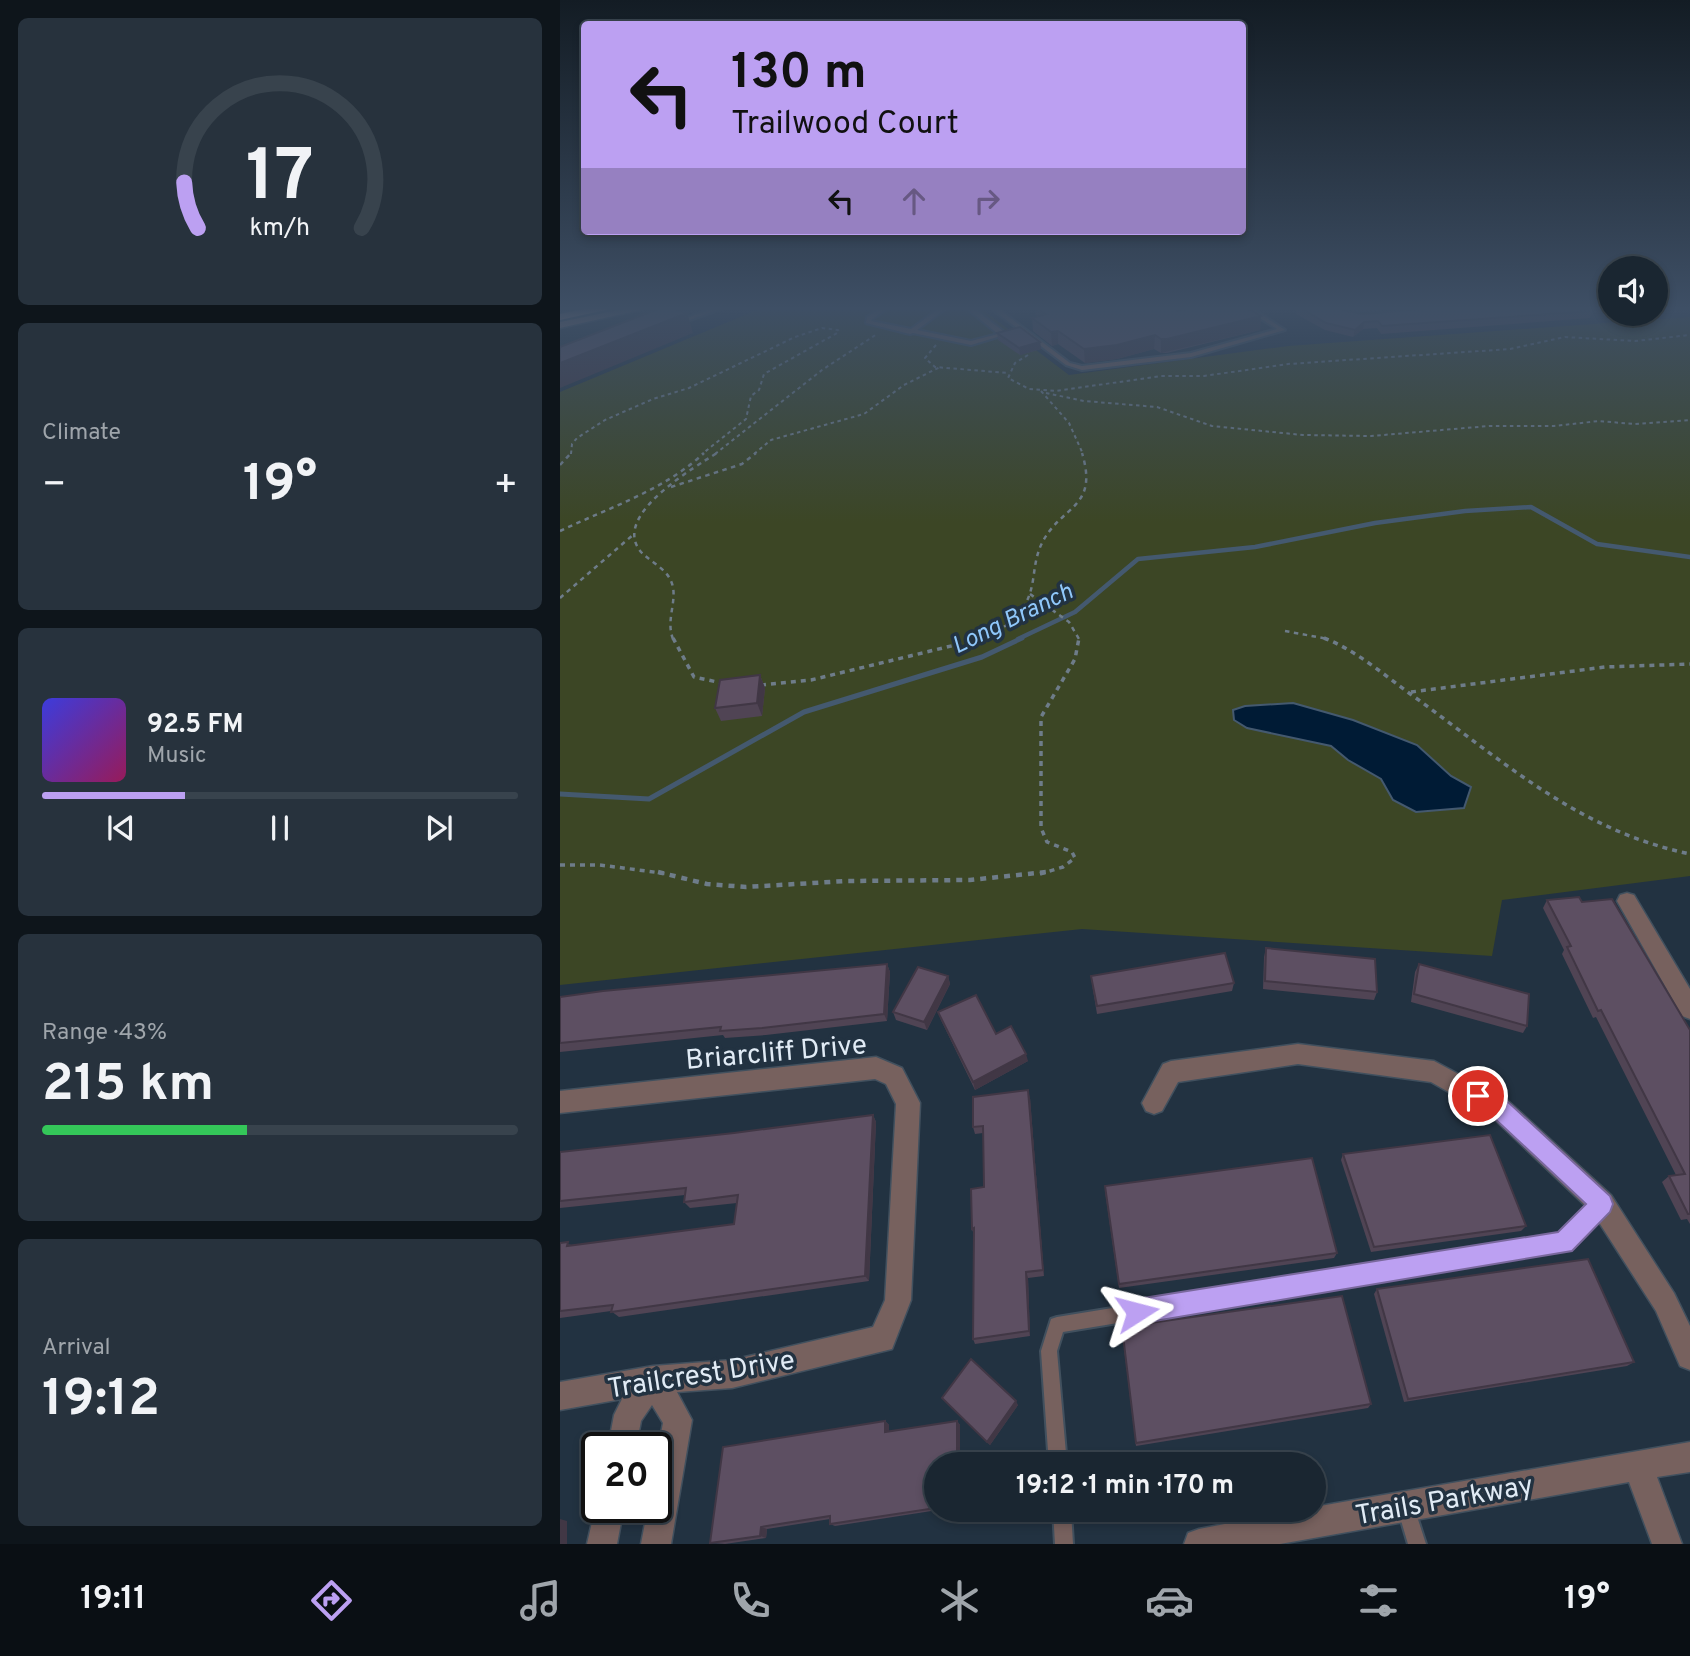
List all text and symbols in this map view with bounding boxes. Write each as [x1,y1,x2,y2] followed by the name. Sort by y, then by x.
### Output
[731,44,867,106] text: 130 m
[616,49,707,140] icon: left
[731,105,959,145] text: Trailwood Court
[246,134,314,226] text: 17
[822,182,860,220] icon: left
[895,182,933,220] icon: ahead
[968,182,1006,220] icon: right
[250,212,310,244] text: km/h
[1598,256,1668,326] map controls
[1598,256,1668,326] button: sound
[42,419,121,448] text: Climate
[243,453,317,519] text: 19°
[42,462,67,511] text: −
[493,462,518,511] text: +
[947,578,1078,662] water label: Long Branch
[147,709,244,742] text: 92.5 FM
[147,742,207,771] text: Music
[102,809,140,847] icon: previous
[261,809,299,847] icon: pause
[420,809,458,847] icon: next
[42,1019,167,1048] text: Range · 43%
[684,1028,868,1080] street label: Briarcliff Drive
[42,1053,214,1119] text: 215 km
[1448,1066,1508,1126] pin
[1459,1077,1497,1115] icon: arrive
[1100,1275,1174,1349] position arrow
[42,1334,111,1363] text: Arrival
[605,1343,798,1409] street label: Trailcrest Drive
[42,1368,160,1434] text: 19:12
[581,1432,672,1523] speed limit sign: 20
[1353,1469,1536,1535] street label: Trails Parkway
[1016,1470,1234,1503] text: 19:12 · 1 min · 170 m
[307,1576,356,1625] icon: directions
[516,1576,565,1625] icon: music
[726,1576,775,1625] icon: phone
[935,1576,984,1625] icon: climate
[1145,1576,1194,1625] icon: car
[1354,1576,1403,1625] icon: filters
[80,1580,146,1620] text: 19:11
[1564,1580,1610,1620] text: 19°

